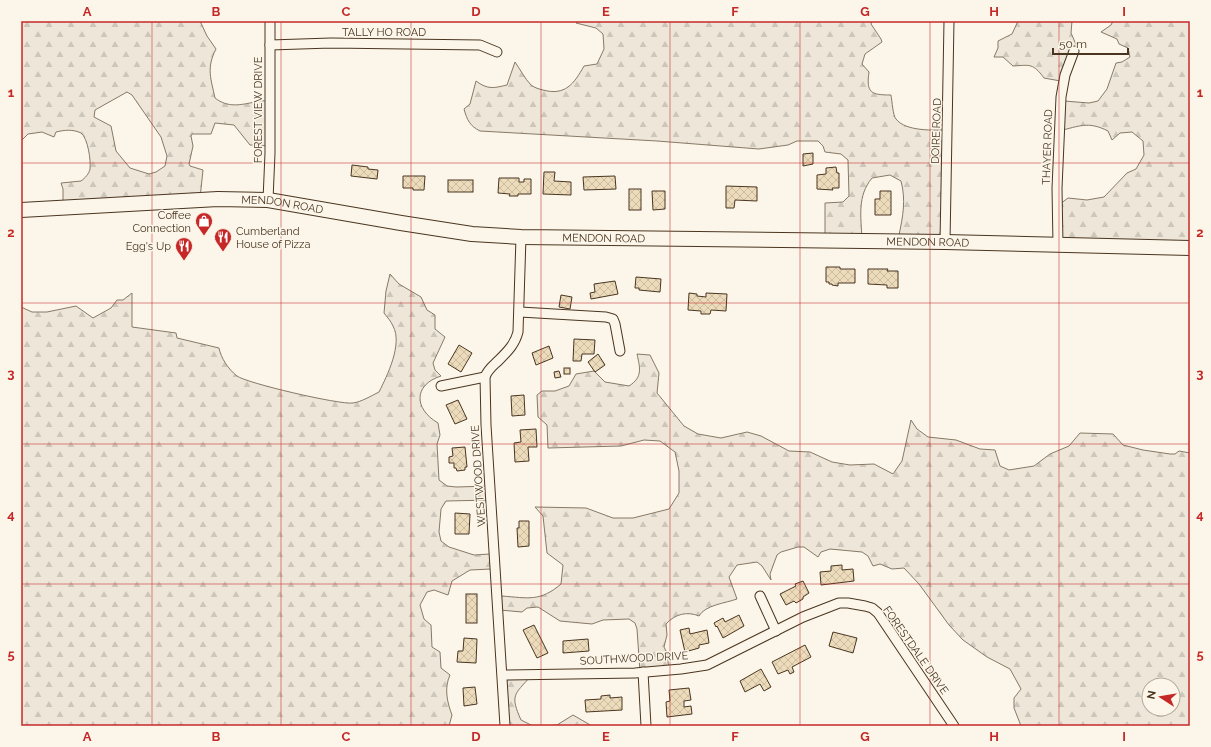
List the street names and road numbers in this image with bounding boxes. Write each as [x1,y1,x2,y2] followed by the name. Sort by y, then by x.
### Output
[342,26,426,39] street label: TALLY HO ROAD
[252,56,265,163] street label: FOREST VIEW DRIVE
[929,98,944,164] street label: DOIRE ROAD
[1040,109,1055,185] street label: THAYER ROAD
[241,193,324,216] street label: MENDON ROAD
[562,231,645,245] street label: MENDON ROAD
[886,235,969,250] street label: MENDON ROAD
[468,424,489,527] street label: WESTWOOD DRIVE
[880,604,951,697] street label: FORESTDALE DRIVE
[580,649,689,668] street label: SOUTHWOOD DRIVE

